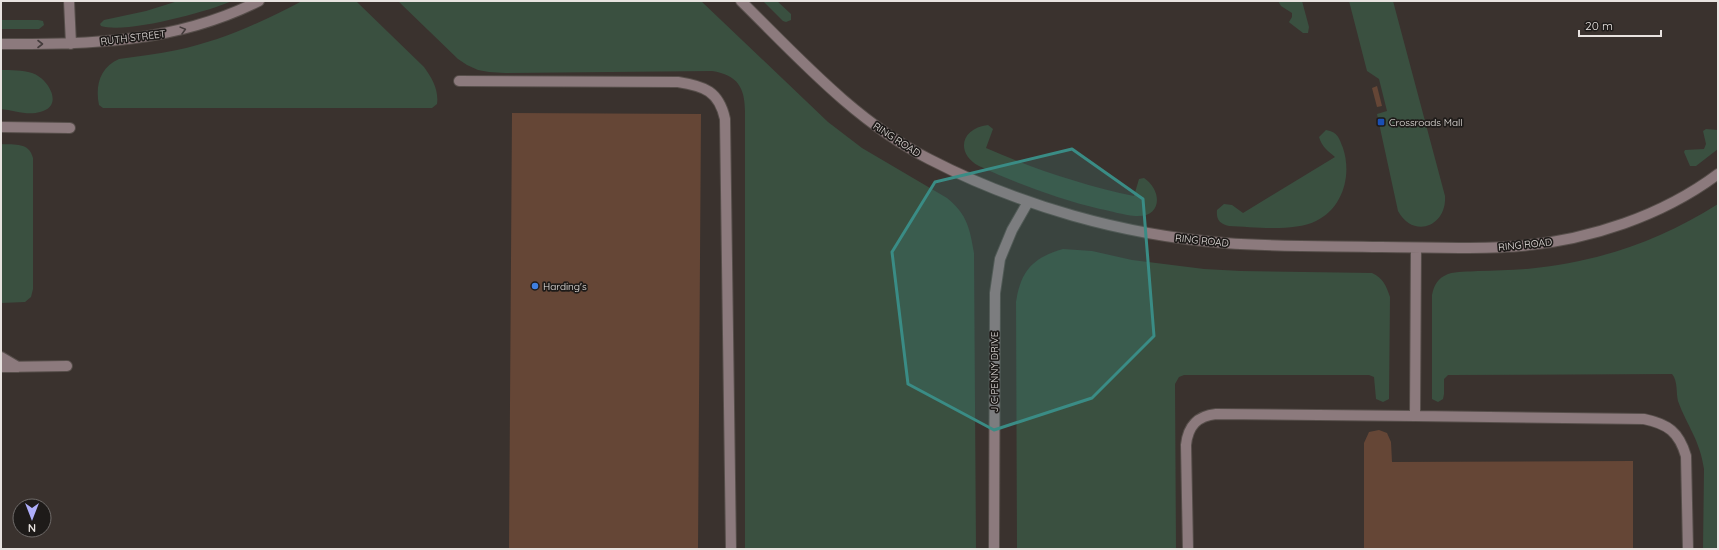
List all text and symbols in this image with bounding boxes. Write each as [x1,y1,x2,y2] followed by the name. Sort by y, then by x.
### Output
[1579,12,1661,38] scale bar
[1585,18,1613,33] text: 20 m
[180,26,186,34] one-way arrow
[100,27,166,48] street label: RUTH STREET
[37,40,43,48] one-way arrow
[1389,116,1463,129] place label: Crossroads Mall
[1376,117,1386,127] marker: Crossroads Mall
[871,119,923,160] street label: RING ROAD
[1174,231,1229,250] street label: RING ROAD
[1498,235,1553,254] street label: RING ROAD
[543,280,587,293] place label: Harding's
[530,281,540,291] marker: Harding's
[988,331,1001,412] street label: J C PENNY DRIVE
[12,498,52,538] north arrow
[28,521,36,535] text: N

